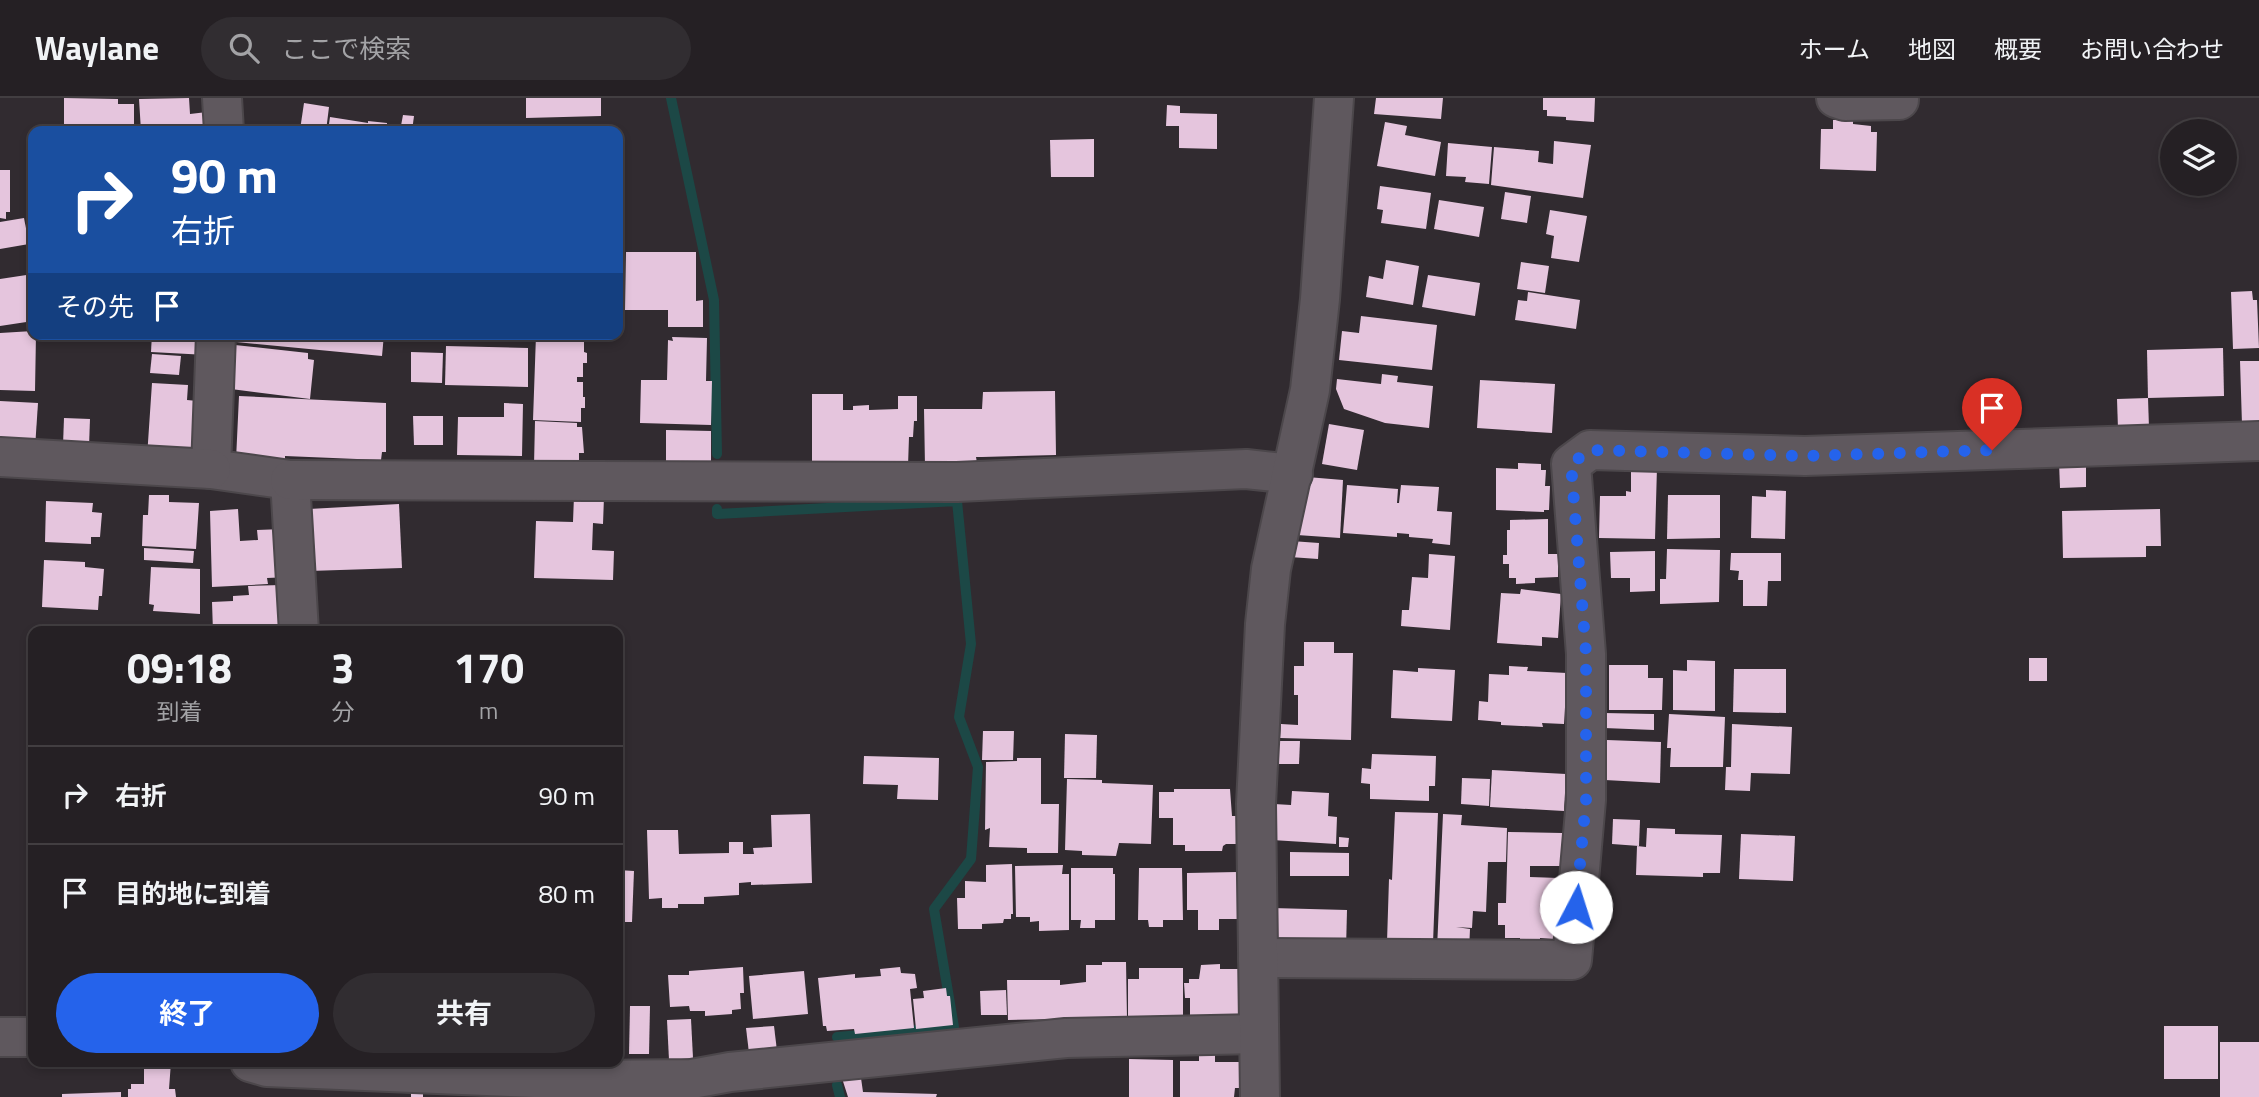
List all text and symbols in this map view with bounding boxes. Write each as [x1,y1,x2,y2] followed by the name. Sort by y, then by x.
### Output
[201,17,691,80] search box
[35,23,159,73] text: Waylane
[225,29,263,67] icon: search
[281,29,411,68] text: ここで検索
[1799,31,1870,67] text: ホーム
[1908,31,1956,67] text: 地図
[1994,31,2042,67] text: 概要
[2080,31,2224,67] text: お問い合わせ
[2160,119,2237,196] map controls
[2160,119,2237,196] button: layers
[171,137,278,212] text: 90 m
[56,154,147,245] icon: right
[171,206,235,254] text: 右折
[56,287,134,326] text: その先
[148,287,186,325] icon: arrive
[1962,378,2022,450] pin
[1973,389,2011,427] icon: arrive
[127,635,232,699] text: 09:18
[331,635,354,699] text: 3
[453,635,524,699] text: 170
[479,693,498,728] text: m
[156,694,202,729] text: 到着
[331,694,354,729] text: 分
[56,776,94,814] icon: right
[115,776,167,815] text: 右折
[538,776,595,815] text: 90 m
[1539,870,1613,944] position arrow
[56,874,94,912] icon: arrive
[115,874,271,913] text: 目的地に到着
[538,874,595,913] text: 80 m
[56,973,319,1053] button: 終了
[333,973,595,1053] button: 共有

